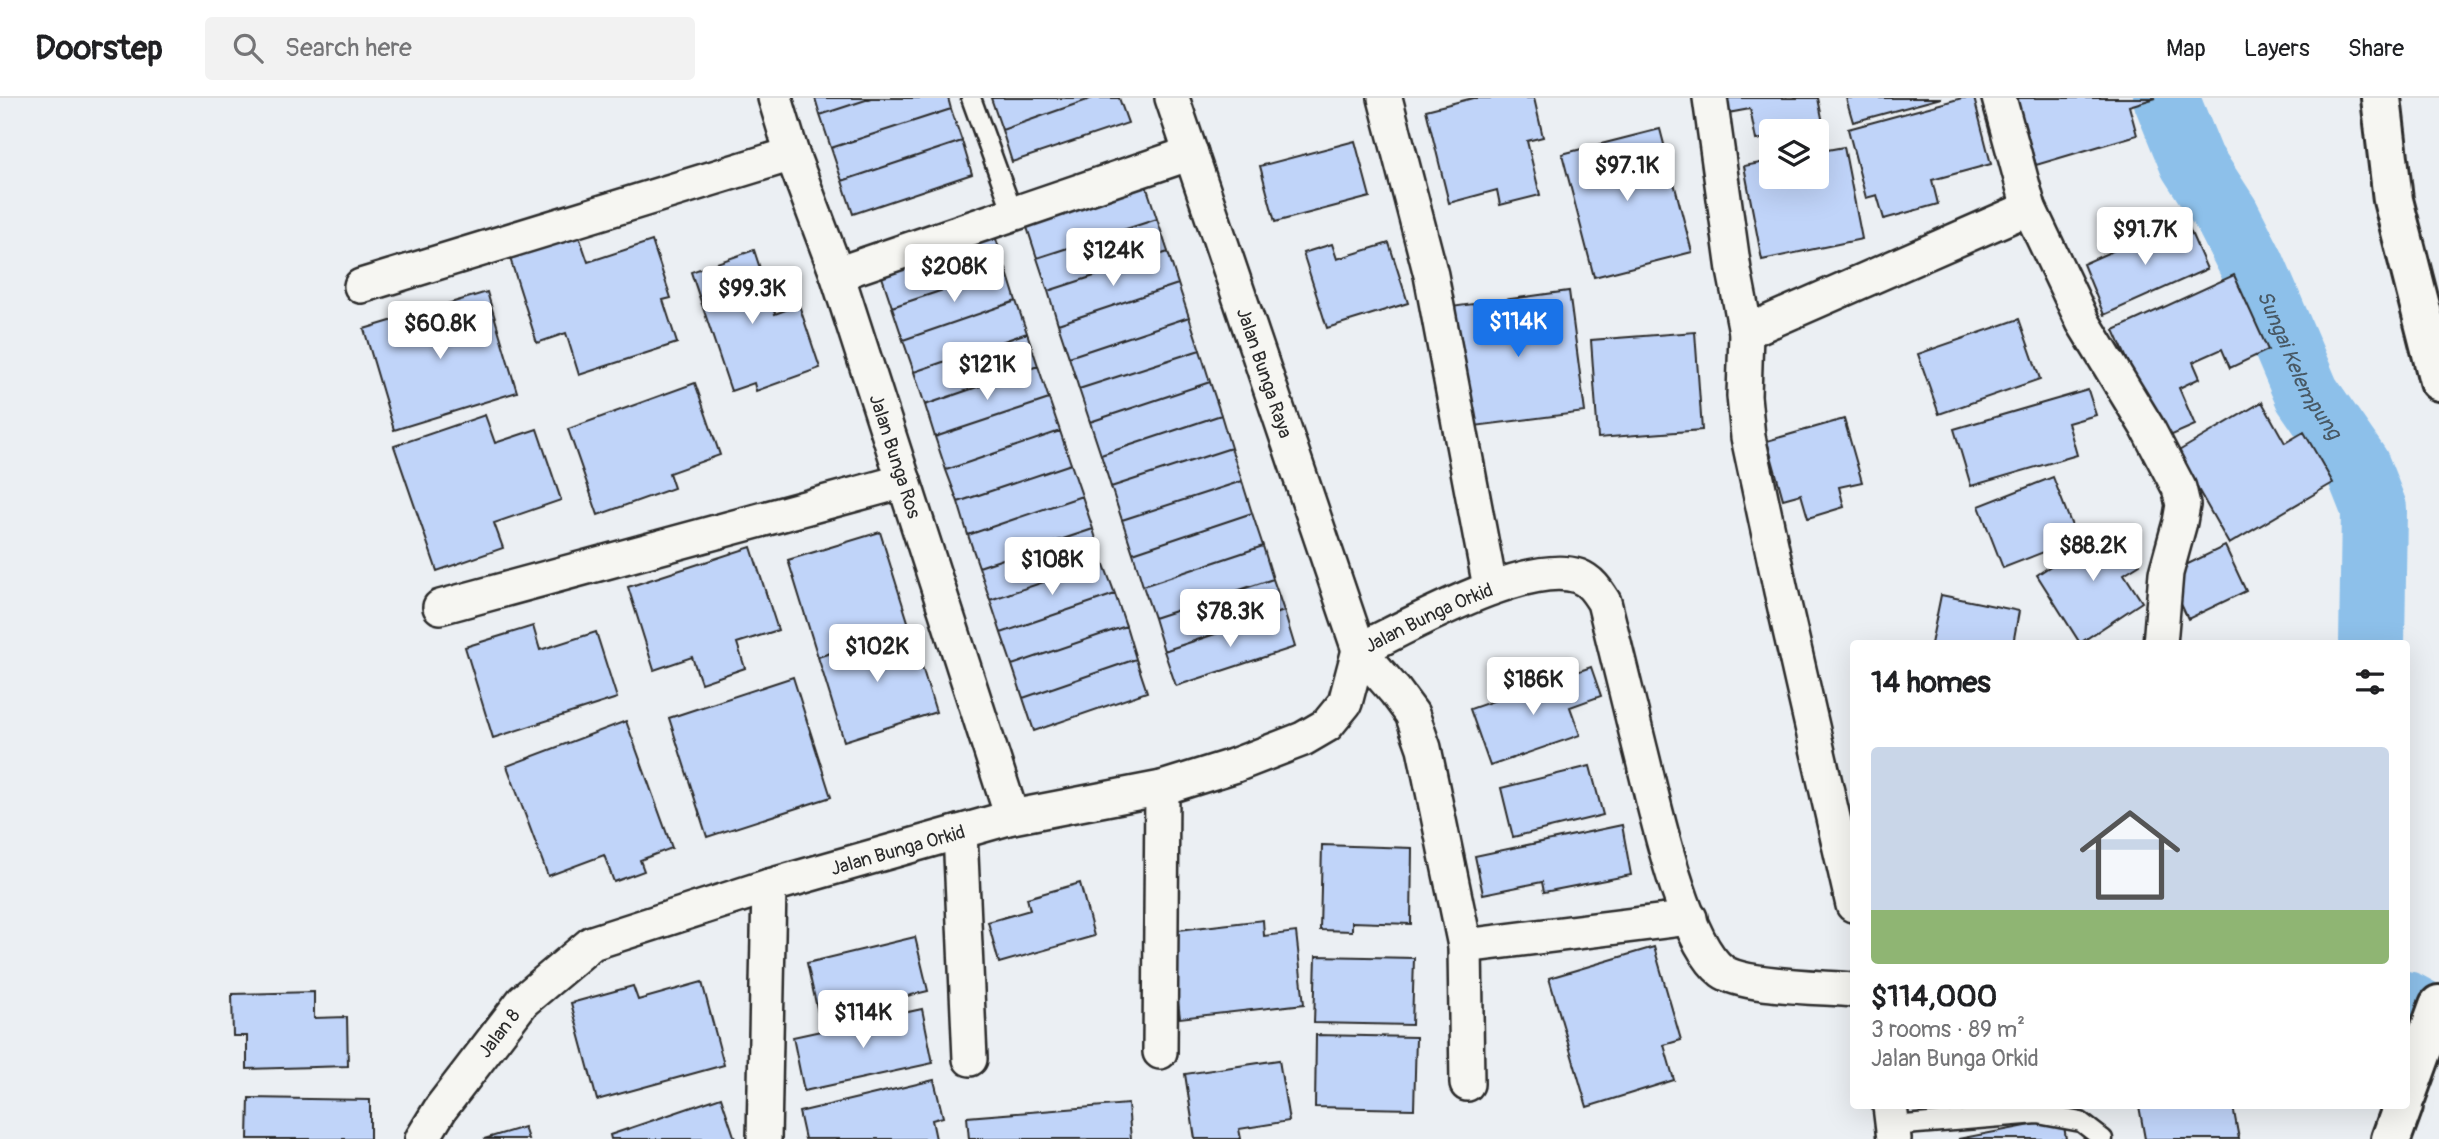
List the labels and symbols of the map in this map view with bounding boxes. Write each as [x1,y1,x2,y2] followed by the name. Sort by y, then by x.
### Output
[1570,144,1684,203] pin: $97.1K
[2088,208,2202,267] pin: $91.7K
[1064,228,1162,288] pin: $124K
[905,244,1003,304] pin: $208K
[695,266,809,326] pin: $99.3K
[2250,287,2348,446] water label: Sungai Kelempung
[1469,300,1567,359] pin: $114K
[383,302,497,361] pin: $60.8K
[1231,305,1297,441] street label: Jalan Bunga Raya
[938,342,1036,402] pin: $121K
[864,391,926,522] street label: Jalan Bunga Ros
[2036,524,2150,583] pin: $88.2K
[1003,538,1101,597] pin: $108K
[1361,578,1496,658] street label: Jalan Bunga Orkid
[1173,589,1287,649] pin: $78.3K
[828,624,926,684] pin: $102K
[1484,658,1582,717] pin: $186K
[828,820,968,881] street label: Jalan Bunga Orkid
[814,990,912,1050] pin: $114K
[473,1004,526,1063] street label: Jalan 8

